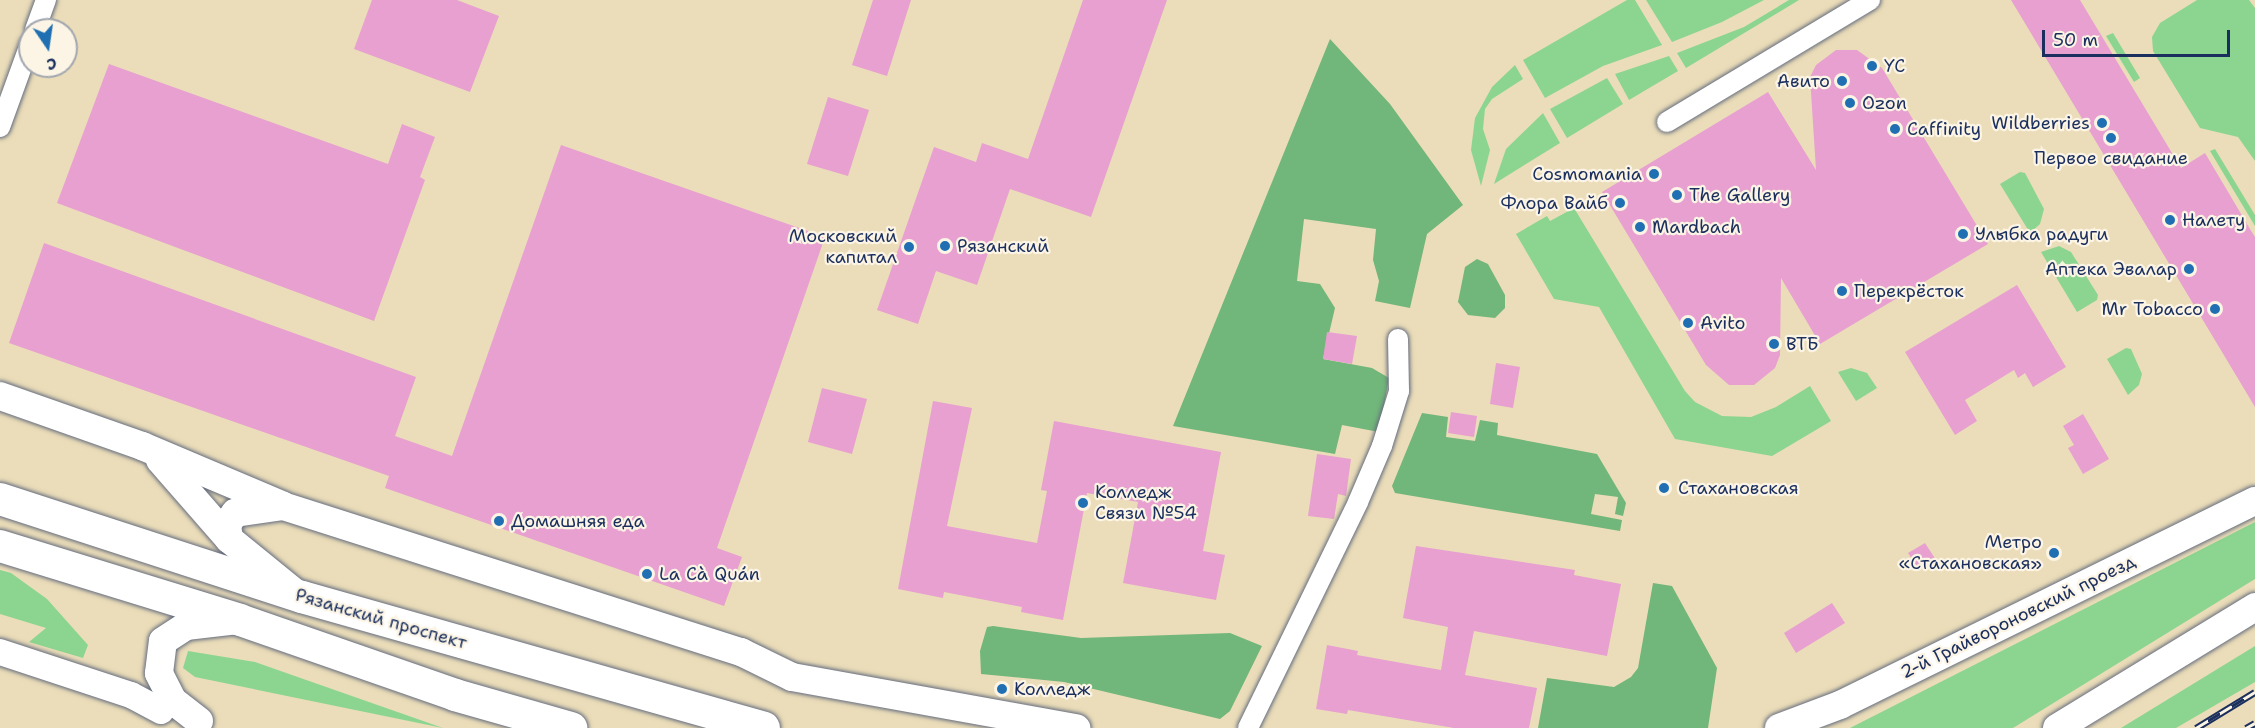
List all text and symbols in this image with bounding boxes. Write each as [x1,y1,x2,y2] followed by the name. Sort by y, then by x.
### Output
[18,18,78,78] north arrow
[2045,18,2232,56] scale bar
[2053,28,2098,52] text: 50 m
[45,53,59,75] text: С
[1884,55,1905,77] place label: YC
[1865,59,1879,73] marker: YC
[1777,70,1830,92] place label: Авито
[1835,74,1849,88] marker: Авито
[1862,92,1907,114] place label: Ozon
[1843,96,1857,110] marker: Ozon
[1991,112,2090,134] place label: Wildberries
[2095,116,2109,130] marker: Wildberries
[1907,118,1981,140] place label: Caffinity
[1888,122,1902,136] marker: Caffinity
[2104,131,2118,145] marker: Первое свидание
[2034,147,2188,169] place label: Первое свидание
[1532,163,1642,185] place label: Cosmomania
[1647,167,1661,181] marker: Cosmomania
[1689,184,1790,206] place label: The Gallery
[1670,188,1684,202] marker: The Gallery
[1501,192,1608,214] place label: Флора Вайб
[1613,196,1627,210] marker: Флора Вайб
[2182,209,2245,231] place label: Налету
[2163,213,2177,227] marker: Налету
[1652,216,1741,238] place label: Mardbach
[1633,220,1647,234] marker: Mardbach
[1975,223,2108,245] place label: Улыбка радуги
[789,226,897,268] place label: Московский капитал
[1956,227,1970,241] marker: Улыбка радуги
[957,235,1049,257] place label: Рязанский
[938,239,952,253] marker: Рязанский
[902,240,916,254] marker: Московский капитал
[2045,258,2177,280] place label: Аптека Эвалар
[2182,262,2196,276] marker: Аптека Эвалар
[1854,280,1964,302] place label: Перекрёсток
[1835,284,1849,298] marker: Перекрёсток
[2102,298,2203,320] place label: Mr Tobacco
[2208,302,2222,316] marker: Mr Tobacco
[1700,312,1745,334] place label: Avito
[1681,316,1695,330] marker: Avito
[1786,333,1819,355] place label: ВТБ
[1767,337,1781,351] marker: ВТБ
[1678,477,1799,499] place label: Стахановская
[1655,479,1673,497] marker: Стахановская
[1095,482,1197,524] place label: Колледж Связи №54
[1076,496,1090,510] marker: Колледж Связи №54
[511,510,645,532] place label: Домашняя еда
[492,514,506,528] marker: Домашняя еда
[1899,532,2042,574] place label: Метро «Стахановская»
[2047,546,2061,560] marker: Метро «Стахановская»
[1897,551,2139,683] street label: 2-й Грайвороновский проезд
[659,563,760,585] place label: La Cà Quán
[640,567,654,581] marker: La Cà Quán
[293,584,469,654] street label: Рязанский проспект
[1014,678,1090,700] place label: Колледж
[995,682,1009,696] marker: Колледж

